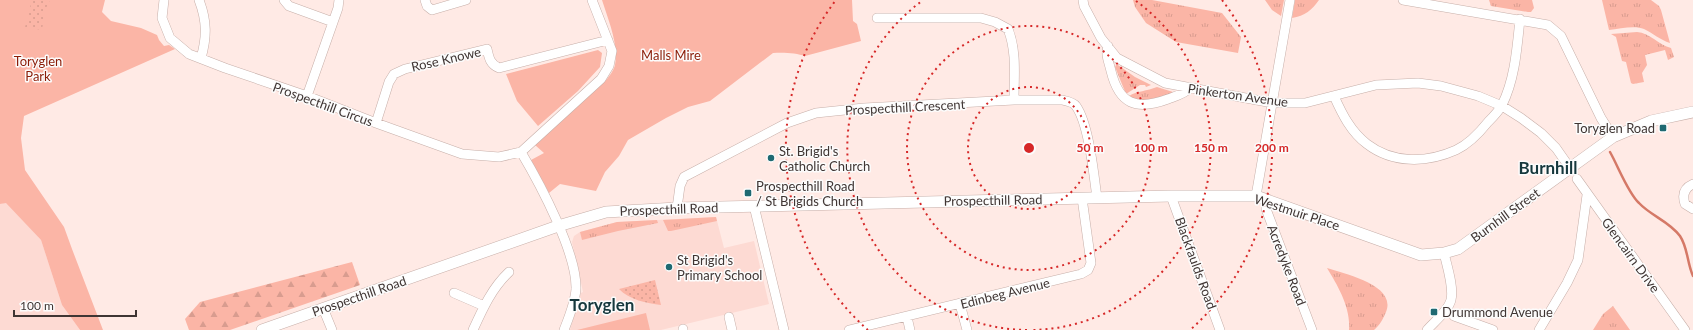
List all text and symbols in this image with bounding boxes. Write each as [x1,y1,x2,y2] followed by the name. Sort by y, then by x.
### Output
[410,43,483,75] street label: Rose Knowe
[641,47,701,63] park label: Malls Mire
[14,53,62,84] park label: Toryglen Park
[271,78,376,130] street label: Prospecthill Circus
[1187,80,1289,110] street label: Pinkerton Avenue
[844,96,966,118] street label: Prospecthill Crescent
[1574,120,1655,136] place label: Toryglen Road
[1658,123,1668,133] marker: Toryglen Road
[1077,140,1103,155] text: 50 m
[1134,140,1168,155] text: 100 m
[1194,140,1228,155] text: 150 m
[1255,140,1289,155] text: 200 m
[1022,141,1036,155] centre of rings
[779,143,870,174] place label: St. Brigid's Catholic Church
[766,153,776,163] marker: St. Brigid's Catholic Church
[1519,157,1577,178] district label: Burnhill
[756,178,863,209] place label: Prospecthill Road / St Brigids Church
[1467,184,1543,245] street label: Burnhill Street
[743,188,753,198] marker: Prospecthill Road / St Brigids Church
[943,191,1043,209] street label: Prospecthill Road
[1252,191,1342,233] street label: Westmuir Place
[619,199,719,219] street label: Prospecthill Road
[1598,214,1664,296] street label: Glencairn Drive
[1172,215,1220,311] street label: Blackfaulds Road
[1264,222,1310,308] street label: Acredyke Road
[677,252,762,283] place label: St Brigid's Primary School
[664,262,674,272] marker: St Brigid's Primary School
[310,272,408,320] street label: Prospecthill Road
[959,274,1052,312] street label: Edinbeg Avenue
[14,292,136,318] scale bar
[570,294,634,315] district label: Toryglen
[20,298,54,313] text: 100 m
[1442,304,1553,320] place label: Drummond Avenue
[1429,307,1439,317] marker: Drummond Avenue

